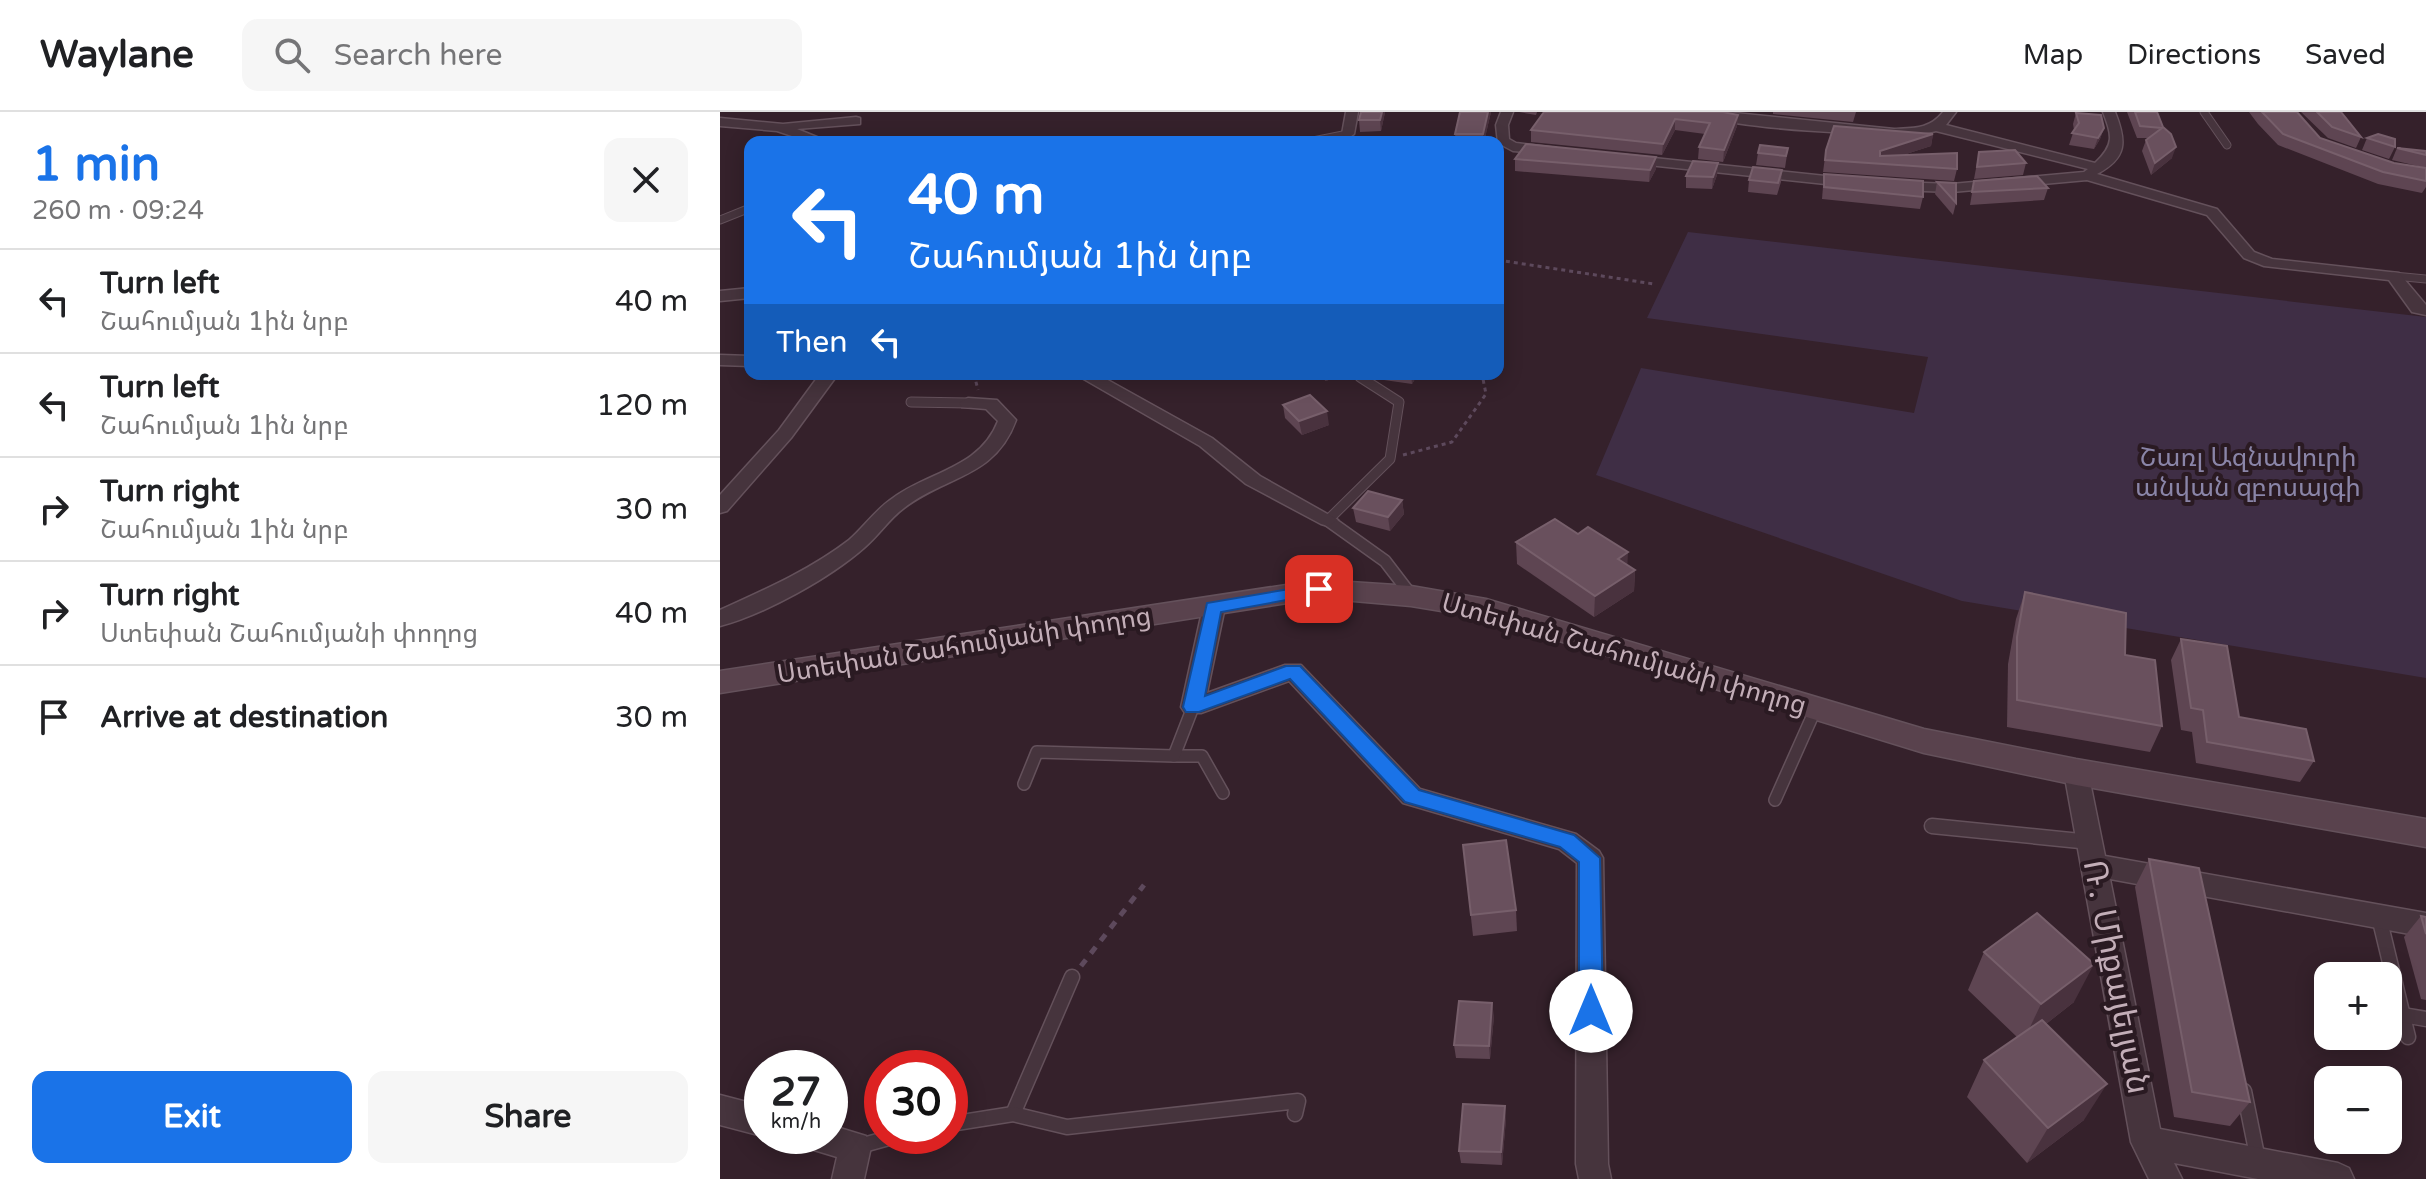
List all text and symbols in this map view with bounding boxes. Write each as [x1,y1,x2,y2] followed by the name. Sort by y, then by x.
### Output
[242,19,802,91] search box
[40,32,194,78] text: Waylane
[270,33,314,77] icon: search
[334,37,503,74] text: Search here
[2023,38,2083,72] text: Map
[2127,38,2261,72] text: Directions
[2305,38,2386,72] text: Saved
[32,136,160,194] text: 1 min
[604,138,688,222] button: close
[908,162,1044,229] text: 40 m
[776,168,880,272] icon: left
[32,195,204,226] text: 260 m · 09:24
[908,235,1252,278] text: Շահումյան 1ին նրբ
[100,265,219,302] text: Turn left
[32,279,76,323] icon: left
[615,283,688,320] text: 40 m
[100,306,349,337] text: Շահումյան 1ին նրբ
[864,320,908,364] icon: left
[776,324,848,361] text: Then
[100,369,219,406] text: Turn left
[32,383,76,427] icon: left
[596,387,688,424] text: 120 m
[100,410,349,441] text: Շահումյան 1ին նրբ
[2135,442,2361,503] park label: Շառլ Ազնավուրի անվան զբոսայգի
[100,473,240,510] text: Turn right
[32,487,76,531] icon: right
[615,491,688,528] text: 30 m
[100,514,349,545] text: Շահումյան 1ին նրբ
[1285,555,1353,623] pin
[1297,567,1341,611] icon: arrive
[100,577,240,614] text: Turn right
[1438,587,1810,721] street label: Ստեփան Շահումյանի փողոց
[32,591,76,635] icon: right
[615,595,688,632] text: 40 m
[775,600,1153,690] street label: Ստեփան Շահումյանի փողոց
[100,618,478,649] text: Ստեփան Շահումյանի փողոց
[32,695,76,739] icon: arrive
[100,699,388,736] text: Arrive at destination
[615,699,688,736] text: 30 m
[2075,857,2157,1097] street label: Ռ․ Միքայելյան
[2314,962,2402,1154] map controls
[2314,962,2402,1050] button: +
[1549,969,1633,1053] position arrow
[864,1050,968,1154] speed limit sign: 30
[2314,1066,2402,1154] button: −
[771,1068,821,1116] text: 27
[32,1071,352,1163] button: Exit
[368,1071,688,1163] button: Share
[771,1110,821,1134] text: km/h

